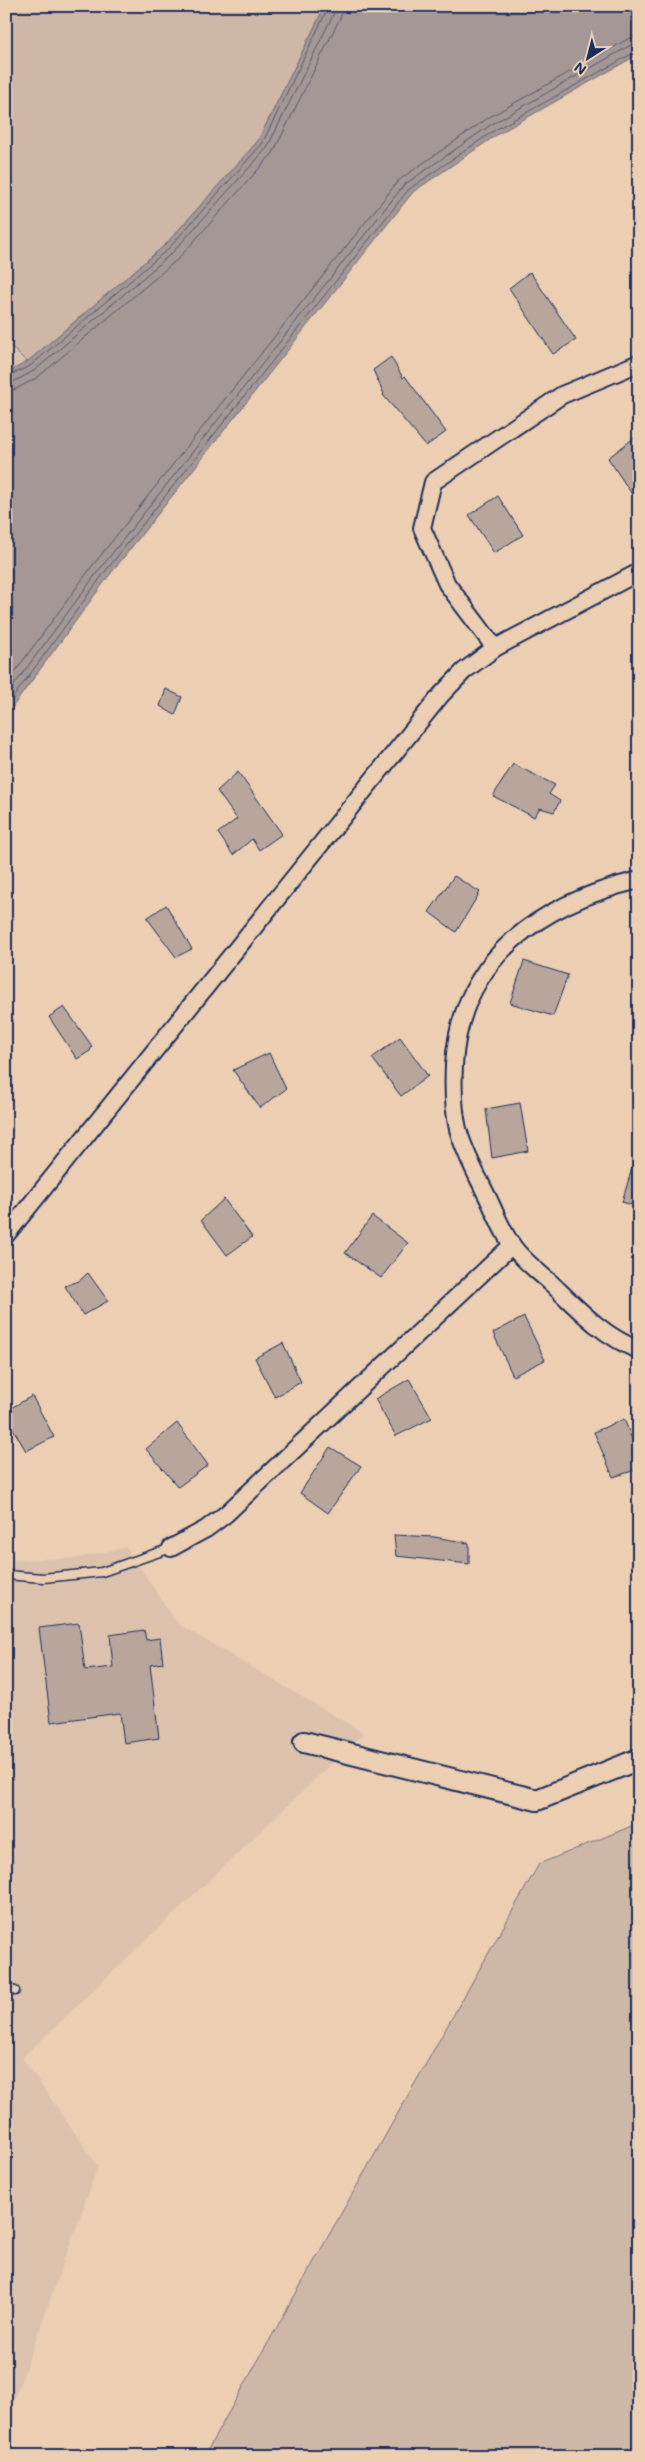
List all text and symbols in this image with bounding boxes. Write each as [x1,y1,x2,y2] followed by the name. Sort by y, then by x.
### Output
[562,32,612,82] north arrow
[570,58,590,80] text: N

